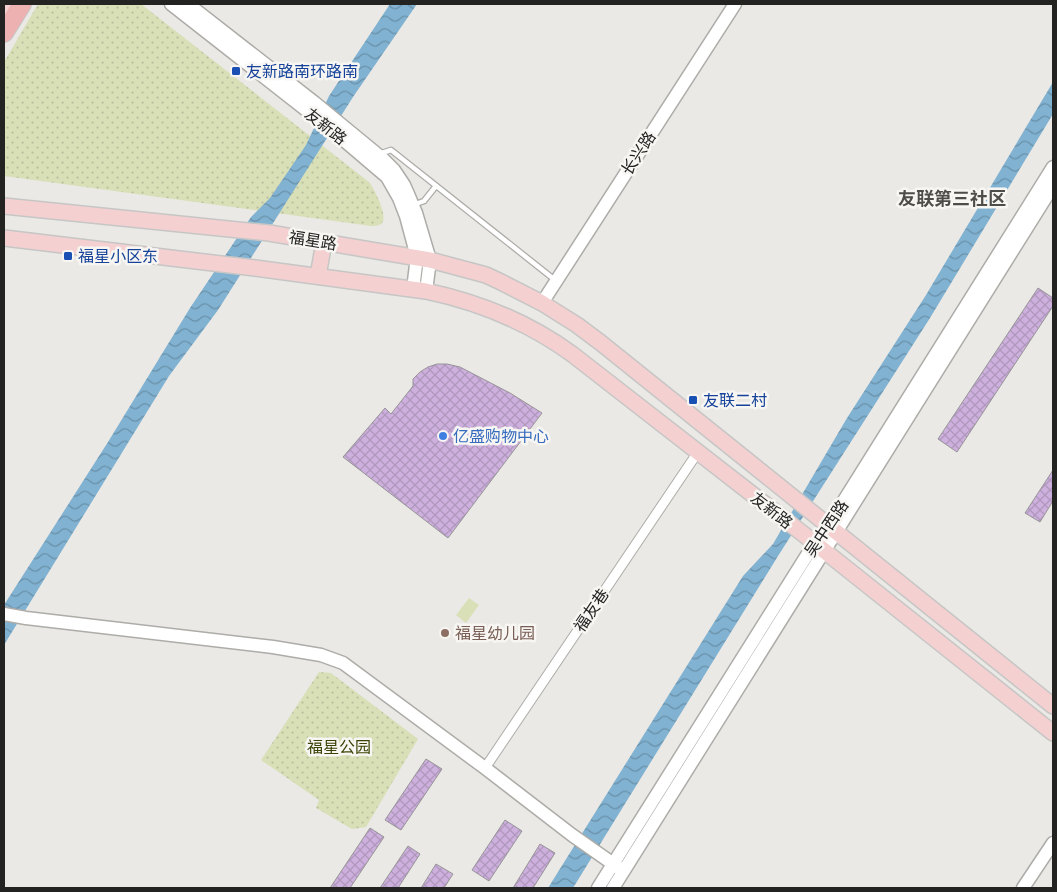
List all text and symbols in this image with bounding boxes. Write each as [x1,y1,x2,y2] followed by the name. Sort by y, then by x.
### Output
[246,60,358,82] place label: 友新路南环路南
[230,65,242,77] marker: 友新路南环路南
[300,103,352,149] street label: 友新路
[616,127,660,179] street label: 长兴路
[898,186,1006,211] district label: 友联第三社区
[288,225,338,255] street label: 福星路
[78,245,158,267] place label: 福星小区东
[62,250,74,262] marker: 福星小区东
[703,389,767,411] place label: 友联二村
[687,394,699,406] marker: 友联二村
[453,425,549,447] place label: 亿盛购物中心
[437,430,449,442] marker: 亿盛购物中心
[746,487,798,533] street label: 友新路
[799,495,853,561] street label: 吴中西路
[568,584,614,636] street label: 福友巷
[455,622,535,644] place label: 福星幼儿园
[439,627,451,639] marker: 福星幼儿园
[307,736,371,758] park label: 福星公园

